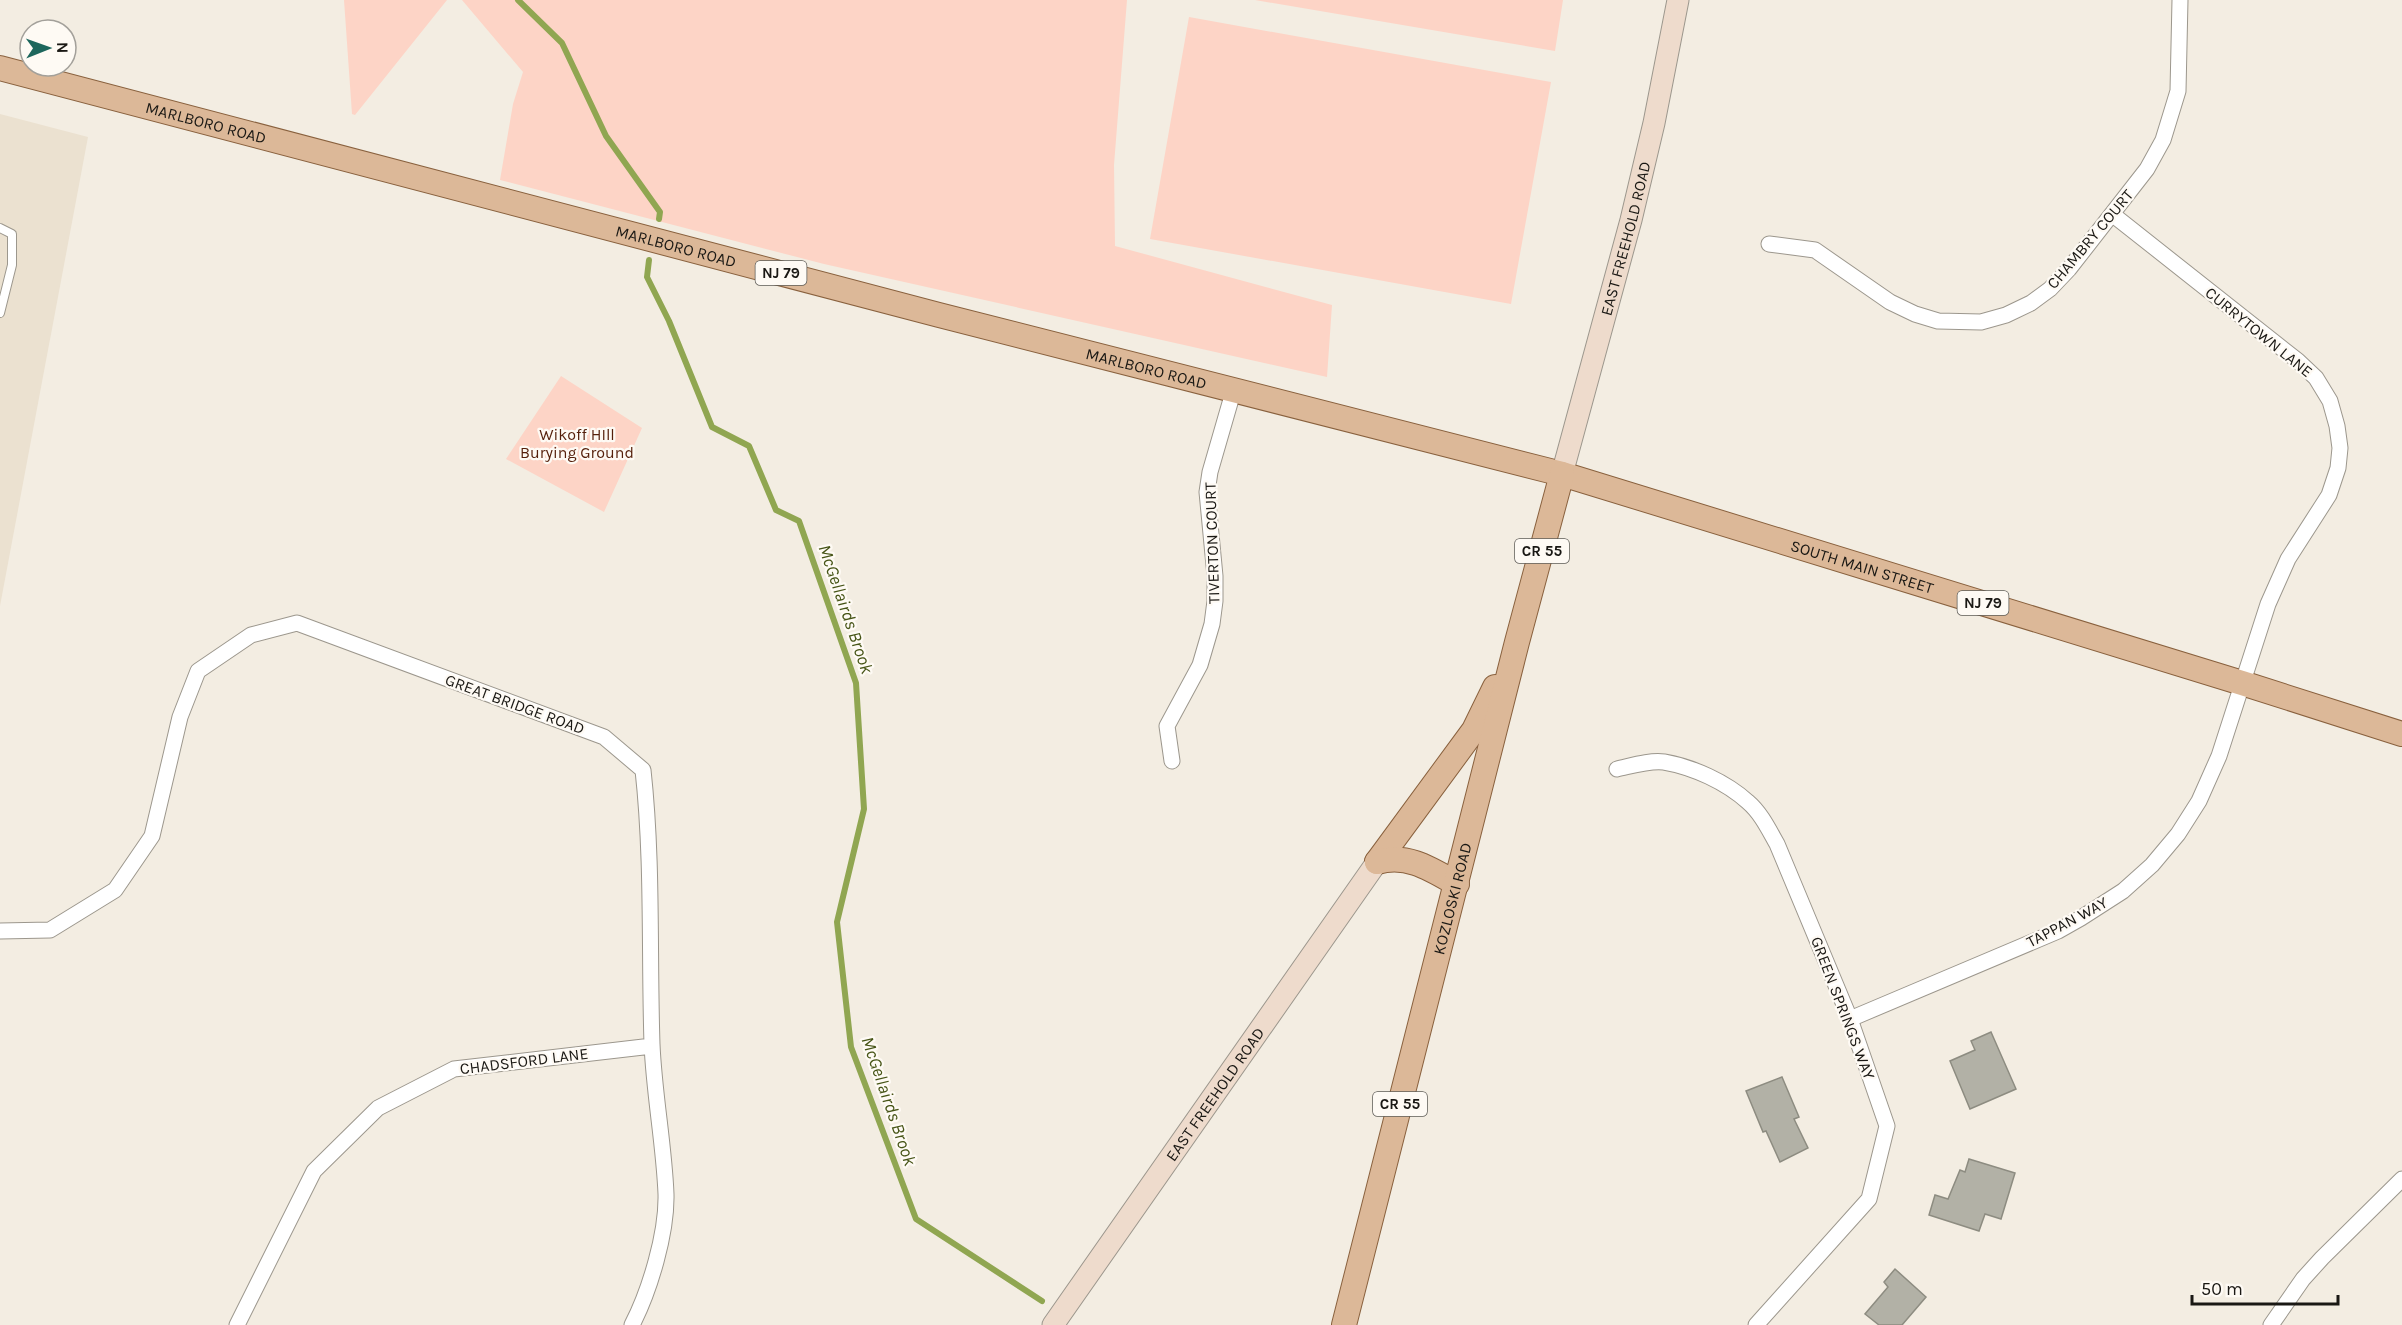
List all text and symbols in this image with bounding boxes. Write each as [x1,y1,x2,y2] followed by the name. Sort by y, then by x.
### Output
[18,18,78,78] north arrow
[53,42,72,54] text: N
[144,97,268,147] street label: MARLBORO ROAD
[1596,159,1654,318] street label: EAST FREEHOLD ROAD
[2043,185,2137,293] street label: CHAMBRY COURT
[614,221,738,271] street label: MARLBORO ROAD
[756,261,806,285] road number: NJ 79
[2201,283,2317,381] street label: CURRYTOWN LANE
[1084,343,1209,392] street label: MARLBORO ROAD
[520,425,634,462] park label: Wikoff HIll Burying Ground
[1200,482,1224,604] street label: TIVERTON COURT
[1788,535,1936,597] street label: SOUTH MAIN STREET
[1515,539,1569,563] road number: CR 55
[814,542,879,677] water label: McGellairds Brook
[1958,591,2008,615] road number: NJ 79
[443,670,587,738] street label: GREAT BRIDGE ROAD
[1429,840,1475,957] street label: KOZLOSKI ROAD
[2023,893,2111,951] street label: TAPPAN WAY
[1807,934,1879,1082] street label: GREEN SPRINGS WAY
[1161,1023,1268,1164] street label: EAST FREEHOLD ROAD
[857,1034,922,1169] water label: McGellairds Brook
[459,1044,589,1078] street label: CHADSFORD LANE
[1373,1092,1427,1116] road number: CR 55
[2192,1268,2338,1306] scale bar
[2201,1278,2243,1300] text: 50 m

